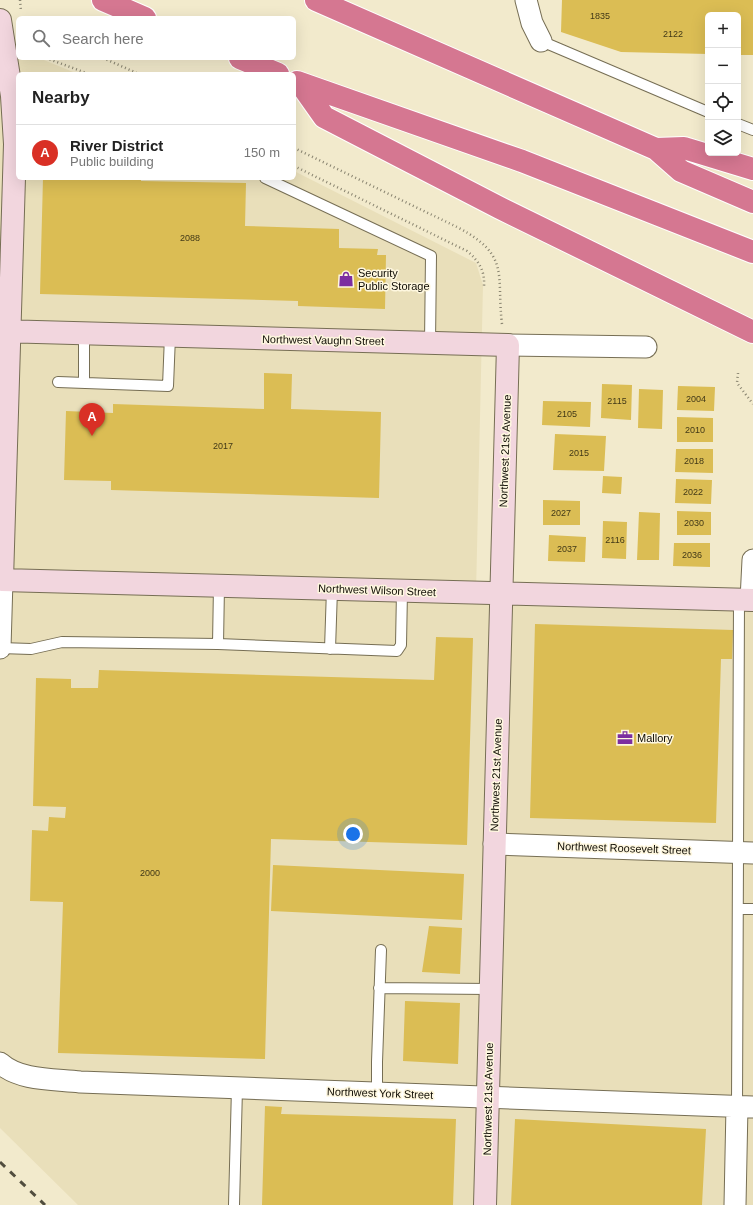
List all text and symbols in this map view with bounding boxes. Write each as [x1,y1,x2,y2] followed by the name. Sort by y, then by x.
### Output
[590,11,610,21] house number: 1835
[705,12,741,156] map controls
[705,12,741,48] button: +
[16,16,296,60] search box
[30,27,52,49] icon: search
[663,29,683,39] house number: 2122
[62,30,144,47] text: Search here
[705,48,741,84] button: −
[705,84,741,120] button: locate
[32,88,90,107] text: Nearby
[705,120,741,156] button: layers
[70,137,163,154] text: River District
[40,145,50,160] text: A
[244,145,280,160] text: 150 m
[70,154,154,169] text: Public building
[180,233,200,243] house number: 2088
[358,267,430,292] place label: Security Public Storage
[337,270,355,288] shop icon: Security Public Storage
[262,333,384,347] street label: Northwest Vaughn Street
[497,394,513,508] street label: Northwest 21st Avenue
[686,394,706,404] house number: 2004
[607,396,627,406] house number: 2115
[79,403,105,436] pin: A
[557,409,577,419] house number: 2105
[685,425,705,435] house number: 2010
[213,441,233,451] house number: 2017
[569,448,589,458] house number: 2015
[684,456,704,466] house number: 2018
[683,487,703,497] house number: 2022
[551,508,571,518] house number: 2027
[684,518,704,528] house number: 2030
[605,535,625,545] house number: 2116
[557,544,577,554] house number: 2037
[682,550,702,560] house number: 2036
[318,582,436,598] street label: Northwest Wilson Street
[488,718,504,832] street label: Northwest 21st Avenue
[616,729,634,747] office icon: Mallory
[637,732,673,744] place label: Mallory
[343,824,363,844] your location
[557,840,691,856] street label: Northwest Roosevelt Street
[140,868,160,878] house number: 2000
[481,1042,495,1156] street label: Northwest 21st Avenue
[327,1085,433,1101] street label: Northwest York Street

